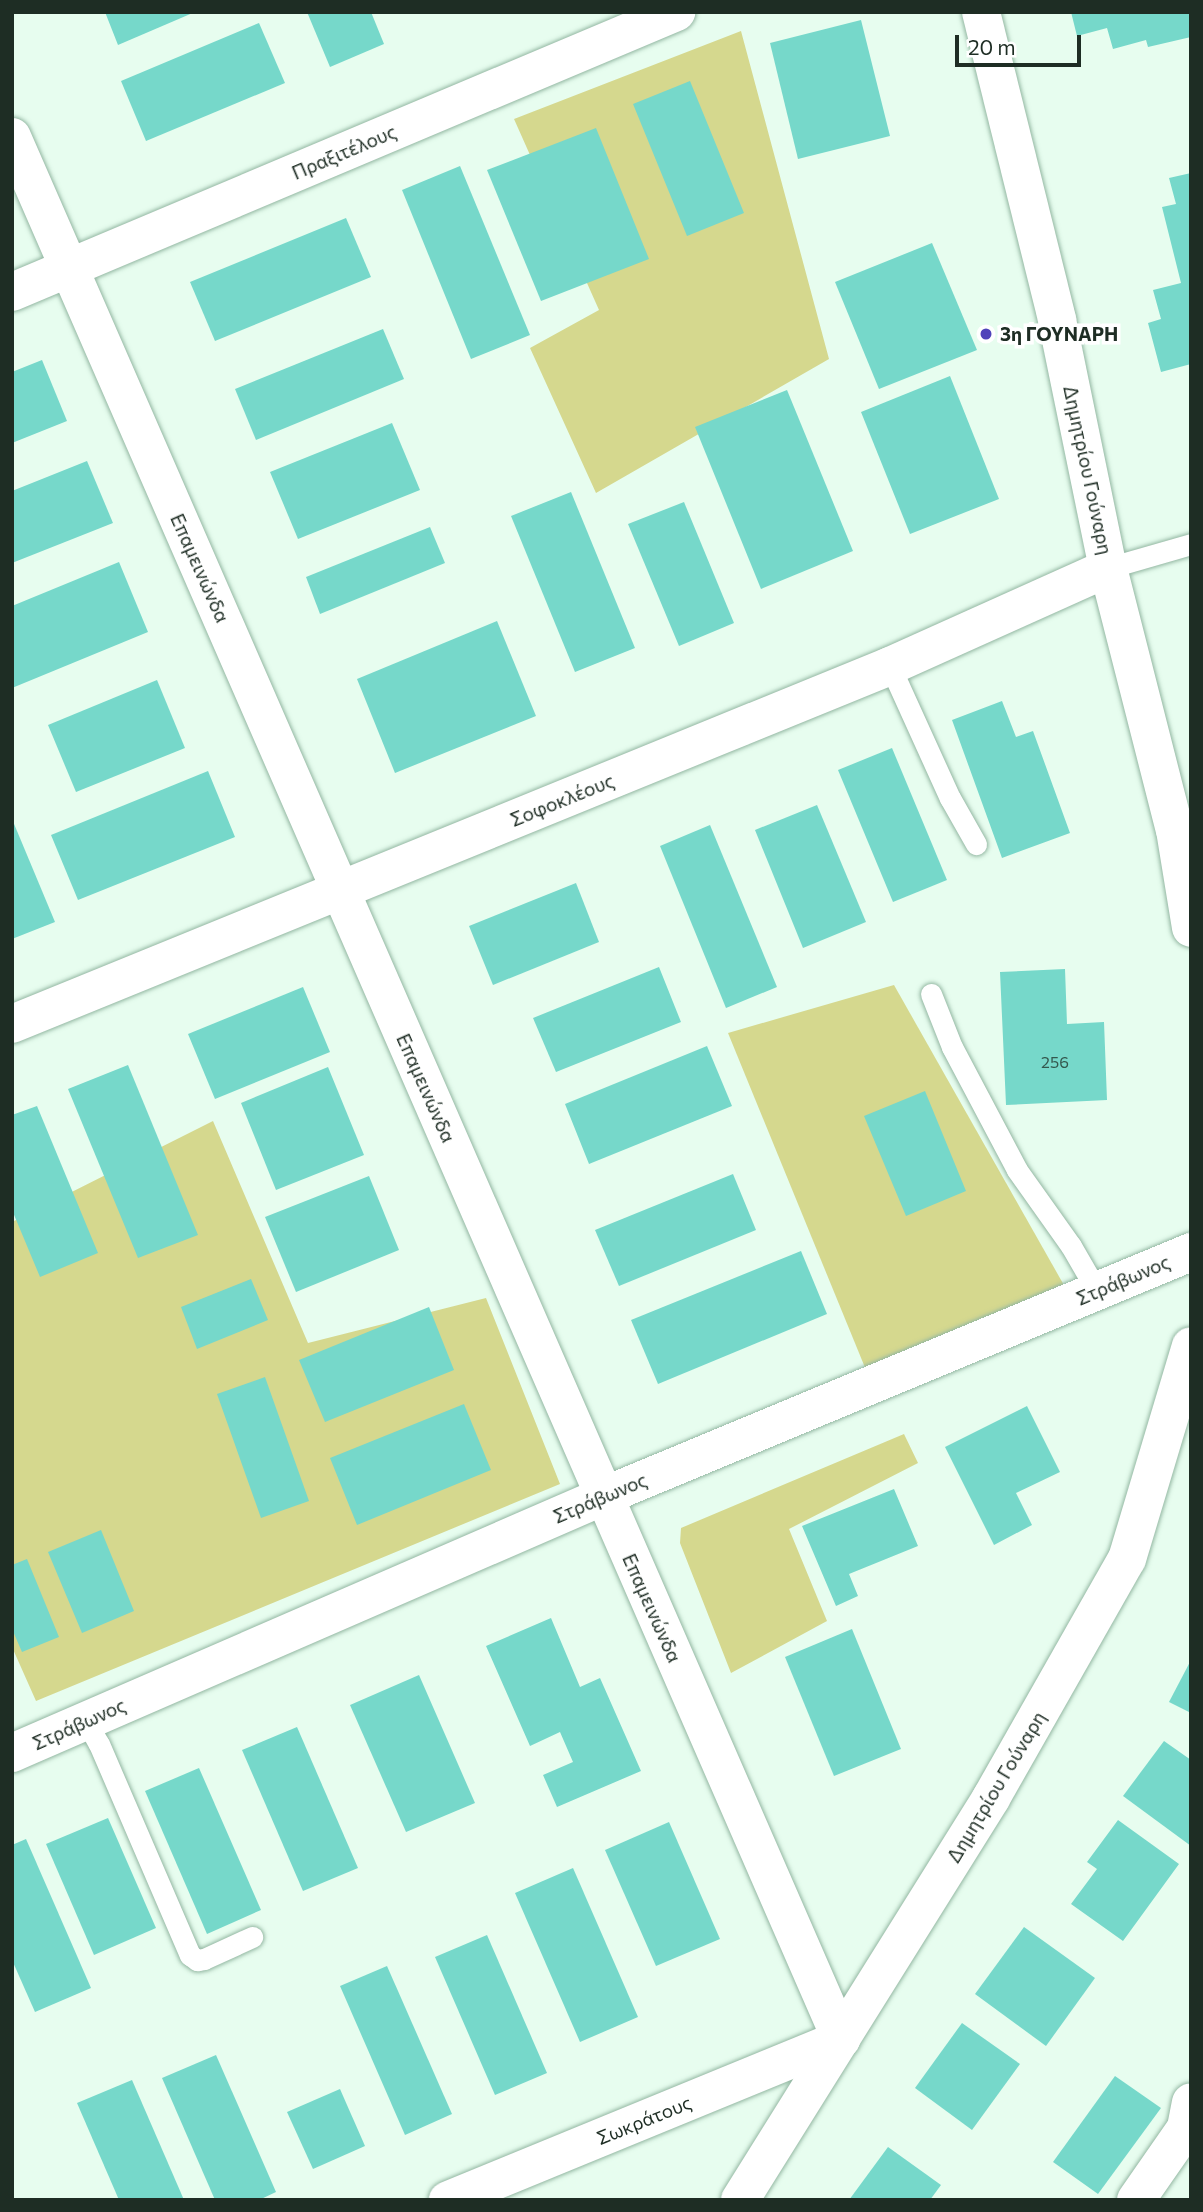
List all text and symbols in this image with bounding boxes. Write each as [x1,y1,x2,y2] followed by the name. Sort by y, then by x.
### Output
[958,21,1084,65] scale bar
[968,34,1016,59] text: 20 m
[288,120,400,184] street label: Πραξιτέλους
[1000,323,1118,345] place label: 3η ΓΟΥΝΑΡΗ
[978,326,994,342] marker: 3η ΓΟΥΝΑΡΗ
[1059,383,1117,557] street label: Δημητρίου Γούναρη
[166,510,234,626] street label: Επαμεινώνδα
[507,769,617,831] street label: Σοφοκλέους
[392,1030,460,1146] street label: Επαμεινώνδα
[1041,1052,1069,1072] house number: 256
[1073,1250,1173,1310] street label: Στράβωνος
[550,1468,650,1528] street label: Στράβωνος
[618,1550,686,1666] street label: Επαμεινώνδα
[29,1693,129,1755] street label: Στράβωνος
[942,1707,1050,1867] street label: Δημητρίου Γούναρη
[593,2091,695,2149] street label: Σωκράτους

